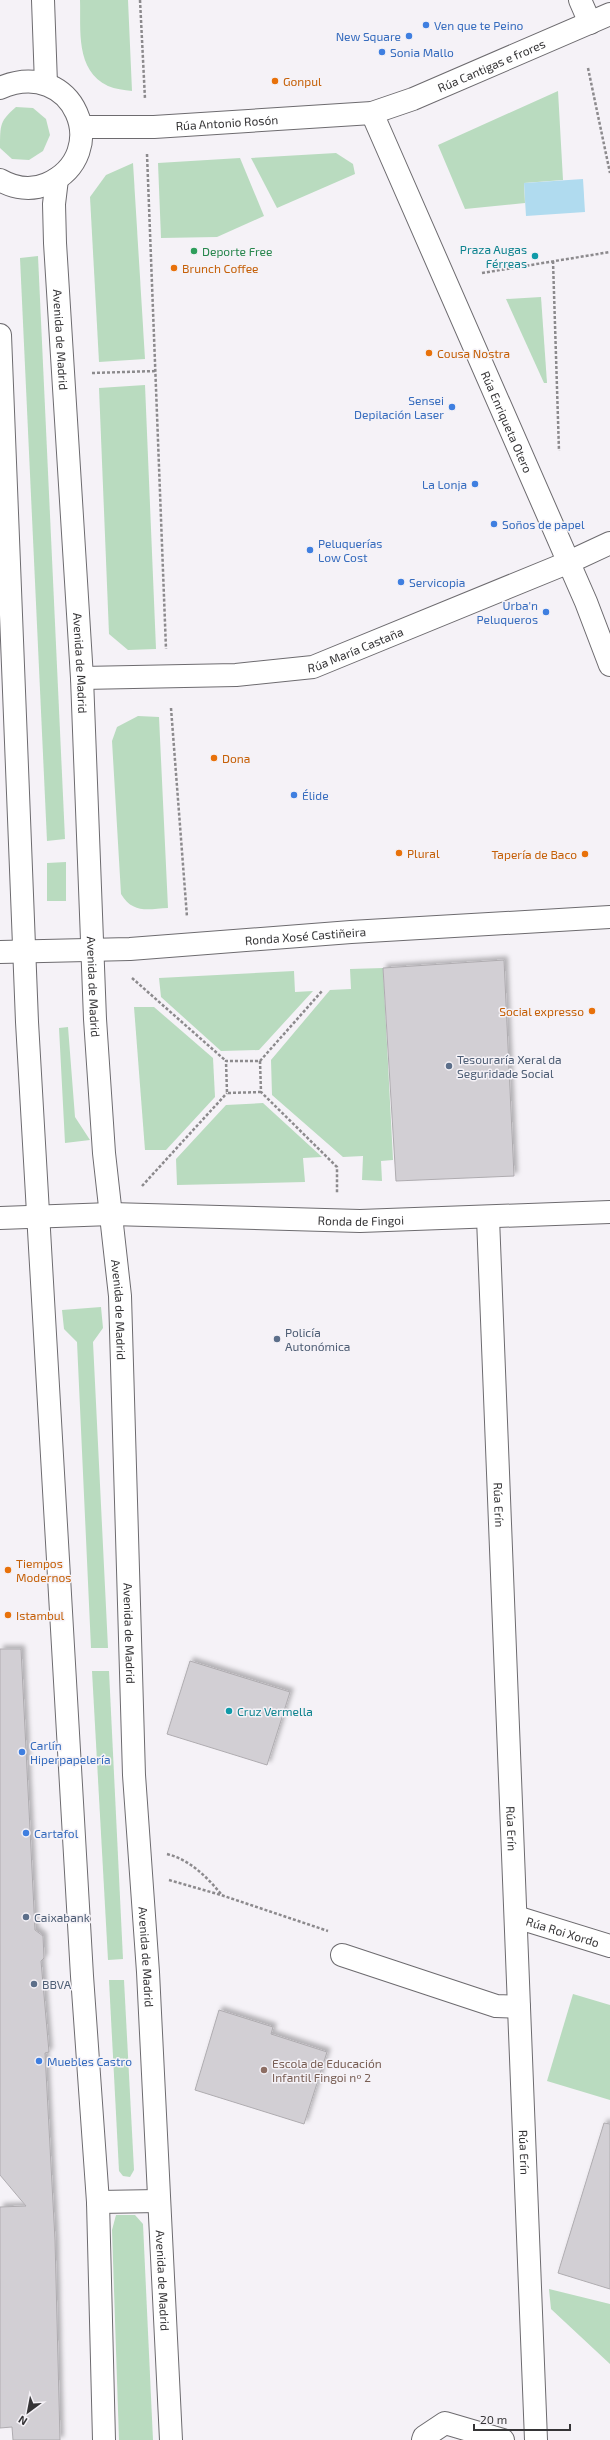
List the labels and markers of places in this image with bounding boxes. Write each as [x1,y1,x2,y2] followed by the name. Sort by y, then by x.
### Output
[434,18,524,32] place label: Ven que te Peino
[421,20,431,30] marker: Ven que te Peino
[336,29,401,43] place label: New Square
[404,31,414,41] marker: New Square
[390,45,454,59] place label: Sonia Mallo
[377,47,387,57] marker: Sonia Mallo
[283,74,322,88] place label: Gonpul
[270,76,280,86] marker: Gonpul
[460,242,527,270] place label: Praza Augas Férreas
[202,244,273,258] place label: Deporte Free
[189,246,199,256] marker: Deporte Free
[530,251,540,261] marker: Praza Augas Férreas
[182,261,259,275] place label: Brunch Coffee
[169,263,179,273] marker: Brunch Coffee
[437,346,510,360] place label: Cousa Nostra
[424,348,434,358] marker: Cousa Nostra
[354,393,444,421] place label: Sensei Depilación Laser
[447,402,457,412] marker: Sensei Depilación Laser
[422,477,467,492] place label: La Lonja
[470,479,480,489] marker: La Lonja
[502,517,585,531] place label: Soños de papel
[489,519,499,529] marker: Soños de papel
[318,536,382,564] place label: Peluquerías Low Cost
[305,545,315,555] marker: Peluquerías Low Cost
[409,575,465,589] place label: Servicopia
[396,577,406,587] marker: Servicopia
[476,598,538,626] place label: Urba'n Peluqueros
[541,607,551,617] marker: Urba'n Peluqueros
[222,751,250,765] place label: Dona
[209,753,219,763] marker: Dona
[302,788,329,802] place label: Élide
[289,790,299,800] marker: Élide
[407,846,440,860] place label: Plural
[491,847,577,861] place label: Tapería de Baco
[394,848,404,858] marker: Plural
[580,849,590,859] marker: Tapería de Baco
[499,1004,584,1018] place label: Social expresso
[587,1006,597,1016] marker: Social expresso
[457,1052,562,1080] place label: Tesouraría Xeral da Seguridade Social
[444,1061,454,1071] marker: Tesouraría Xeral da Seguridade Social
[285,1325,350,1353] place label: Policía Autonómica
[272,1334,282,1344] marker: Policía Autonómica
[16,1556,71,1584] place label: Tiempos Modernos
[3,1565,13,1575] marker: Tiempos Modernos
[16,1608,65,1622] place label: Istambul
[3,1610,13,1620] marker: Istambul
[237,1704,313,1718] place label: Cruz Vermella
[224,1706,234,1716] marker: Cruz Vermella
[30,1738,111,1766] place label: Carlín Hiperpapelería
[17,1747,27,1757] marker: Carlín Hiperpapelería
[34,1826,79,1840] place label: Cartafol
[21,1828,31,1838] marker: Cartafol
[34,1910,90,1924] place label: Caixabank
[21,1912,31,1922] marker: Caixabank
[42,1977,72,1991] place label: BBVA
[29,1979,39,1989] marker: BBVA
[47,2054,132,2068] place label: Muebles Castro
[34,2056,44,2066] marker: Muebles Castro
[272,2056,382,2084] place label: Escola de Educación Infantil Fingoi nº 2
[259,2065,269,2075] marker: Escola de Educación Infantil Fingoi nº 2

